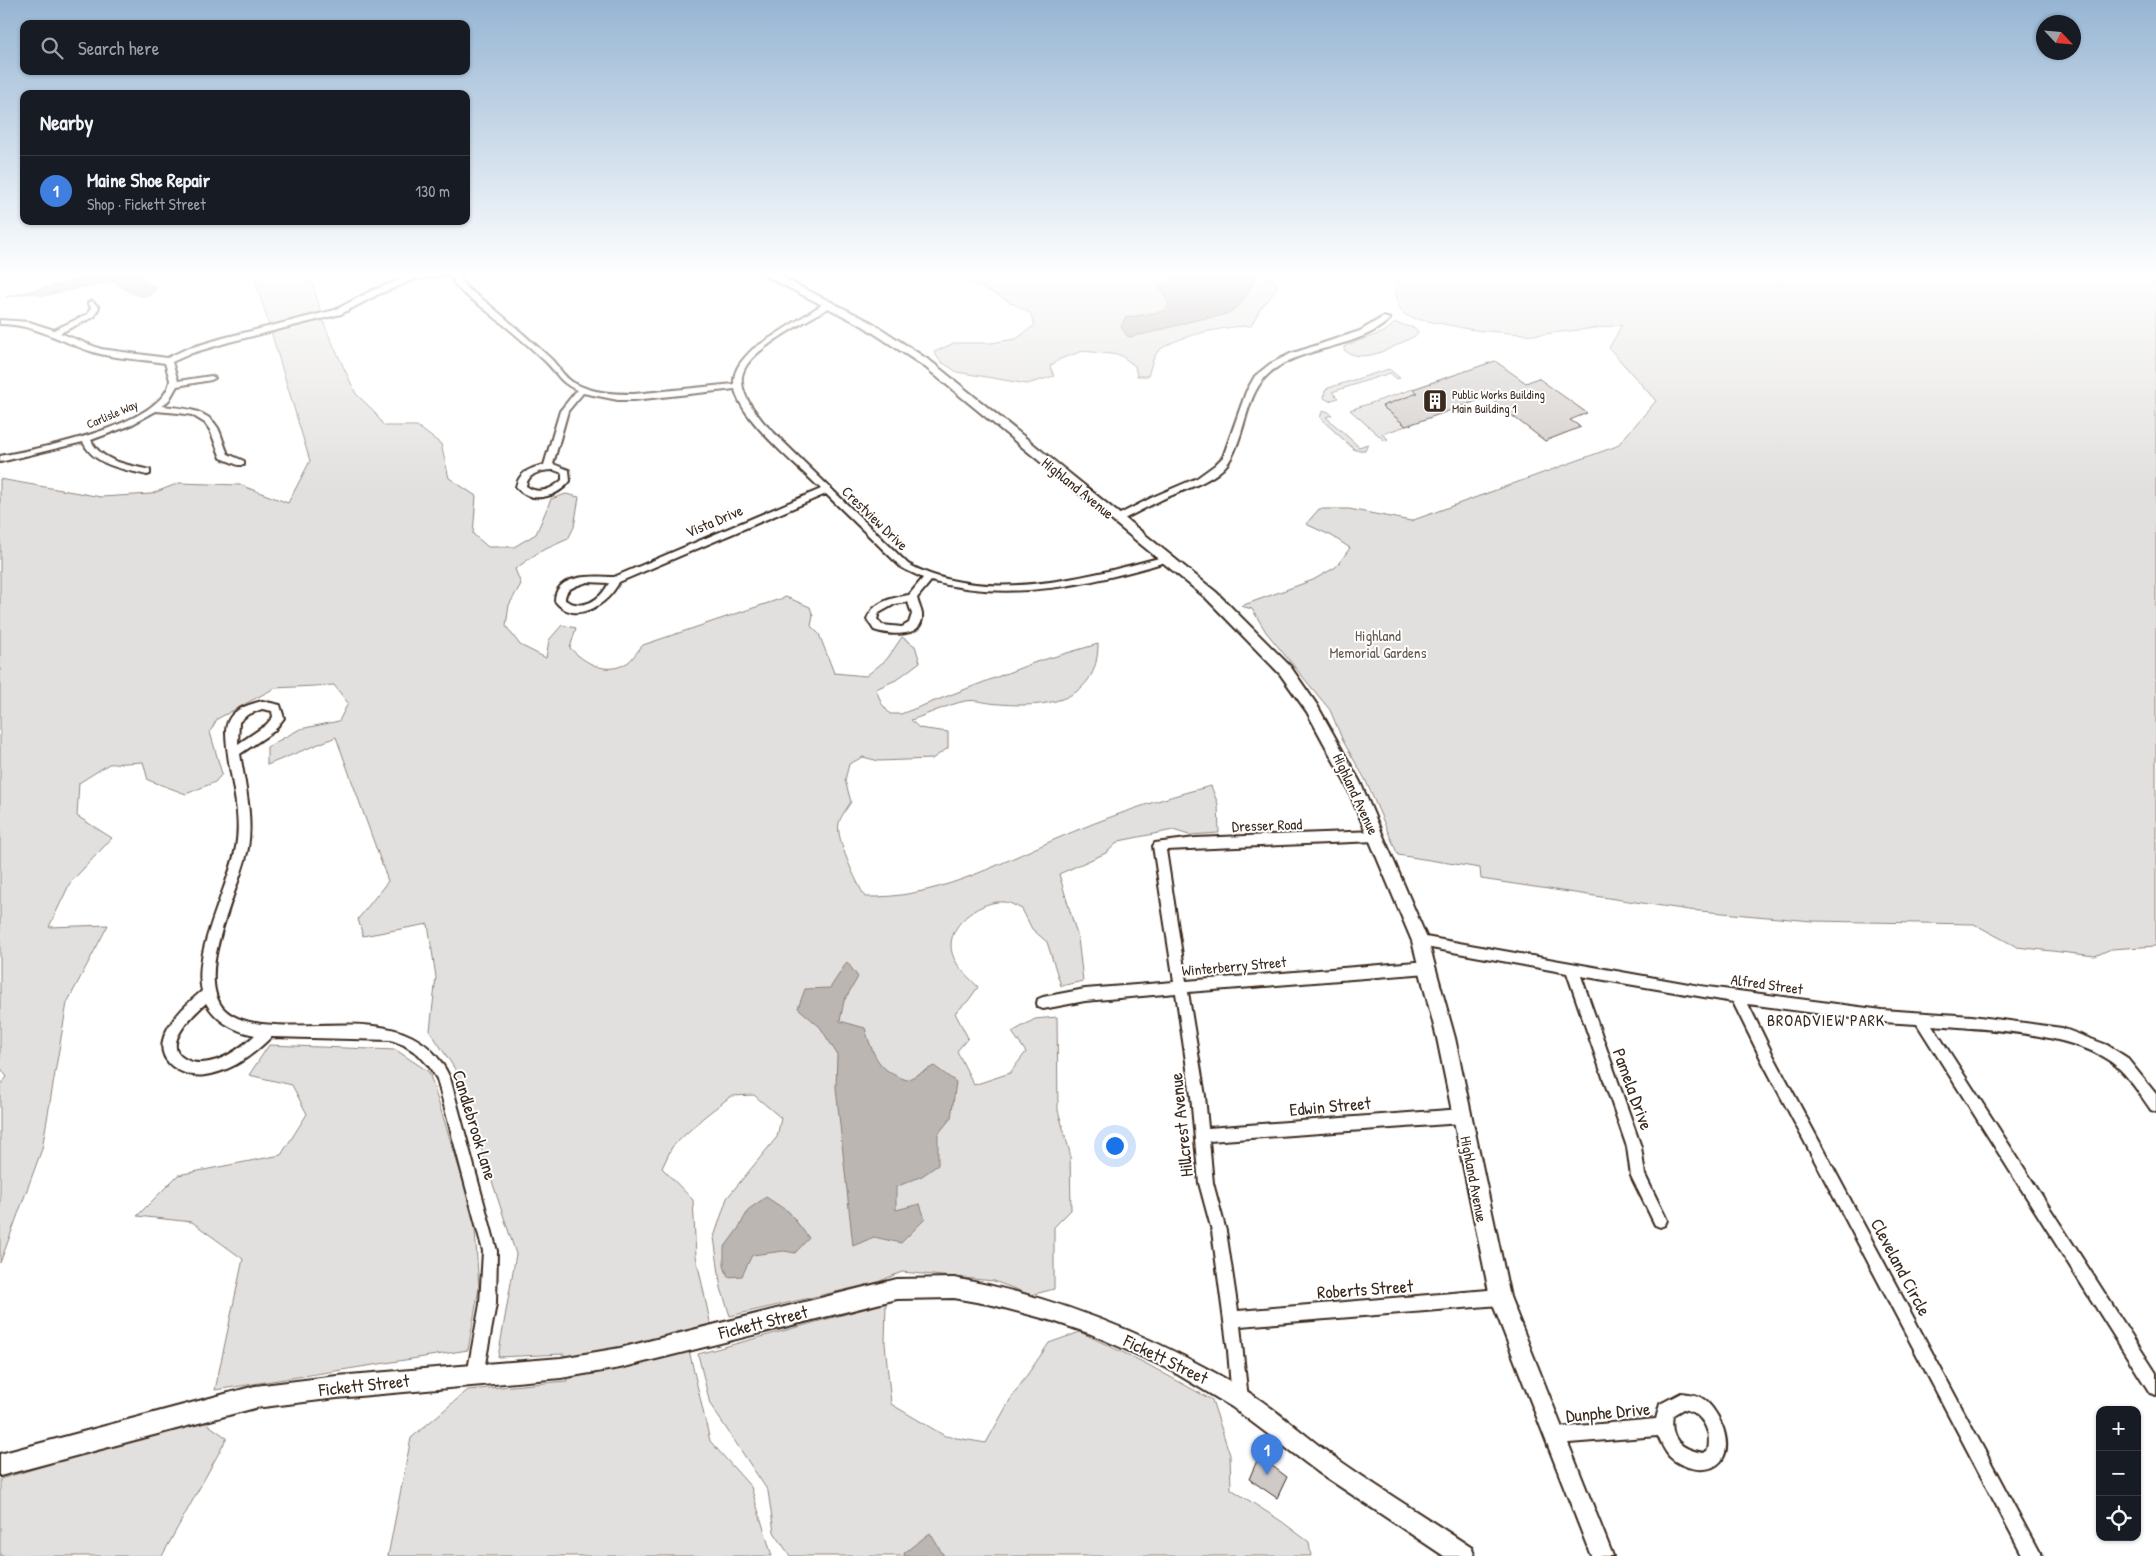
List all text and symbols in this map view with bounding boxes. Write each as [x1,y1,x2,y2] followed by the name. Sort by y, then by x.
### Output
[2036,15,2081,60] north arrow
[20,20,470,75] search box
[38,34,66,62] icon: search
[78,35,159,61] text: Search here
[40,108,93,137] text: Nearby
[87,167,210,193] text: Maine Shoe Repair
[53,180,59,202] text: 1
[415,180,450,202] text: 130 m
[87,193,206,215] text: Shop · Fickett Street
[1452,386,1545,417] place label: Public Works Building Main Building 1
[1422,388,1448,414] building icon: Public Works Building Main Building 1
[84,396,140,432] street label: Carlisle Way
[1037,452,1119,524] street label: Highland Avenue
[837,481,913,555] street label: Crestview Drive
[682,500,746,542] street label: Vista Drive
[1330,625,1427,663] park label: Highland Memorial Gardens
[1328,750,1384,838] street label: Highland Avenue
[1232,813,1303,837] street label: Dresser Road
[1181,951,1288,981] street label: Winterberry Street
[1730,969,1805,1000] street label: Alfred Street
[1767,1009,1885,1031] district label: BROADVIEW PARK
[1607,1045,1659,1133] street label: Pamela Drive
[446,1067,504,1183] street label: Candlebrook Lane
[1163,1072,1199,1178] street label: Hillcrest Avenue
[1288,1090,1372,1122] street label: Edwin Street
[1102,1133,1128,1159] your location
[1455,1134,1493,1224] street label: Highland Avenue
[1865,1214,1937,1320] street label: Cleveland Circle
[1316,1273,1415,1305] street label: Roberts Street
[715,1299,811,1345] street label: Fickett Street
[1119,1327,1213,1390] street label: Fickett Street
[317,1368,411,1402] street label: Fickett Street
[1565,1396,1651,1428] street label: Dunphe Drive
[2096,1406,2141,1541] map controls
[2096,1406,2141,1451] button: +
[1251,1434,1283,1475] pin: 1
[2096,1451,2141,1496] button: −
[2096,1496,2141,1541] button: locate

